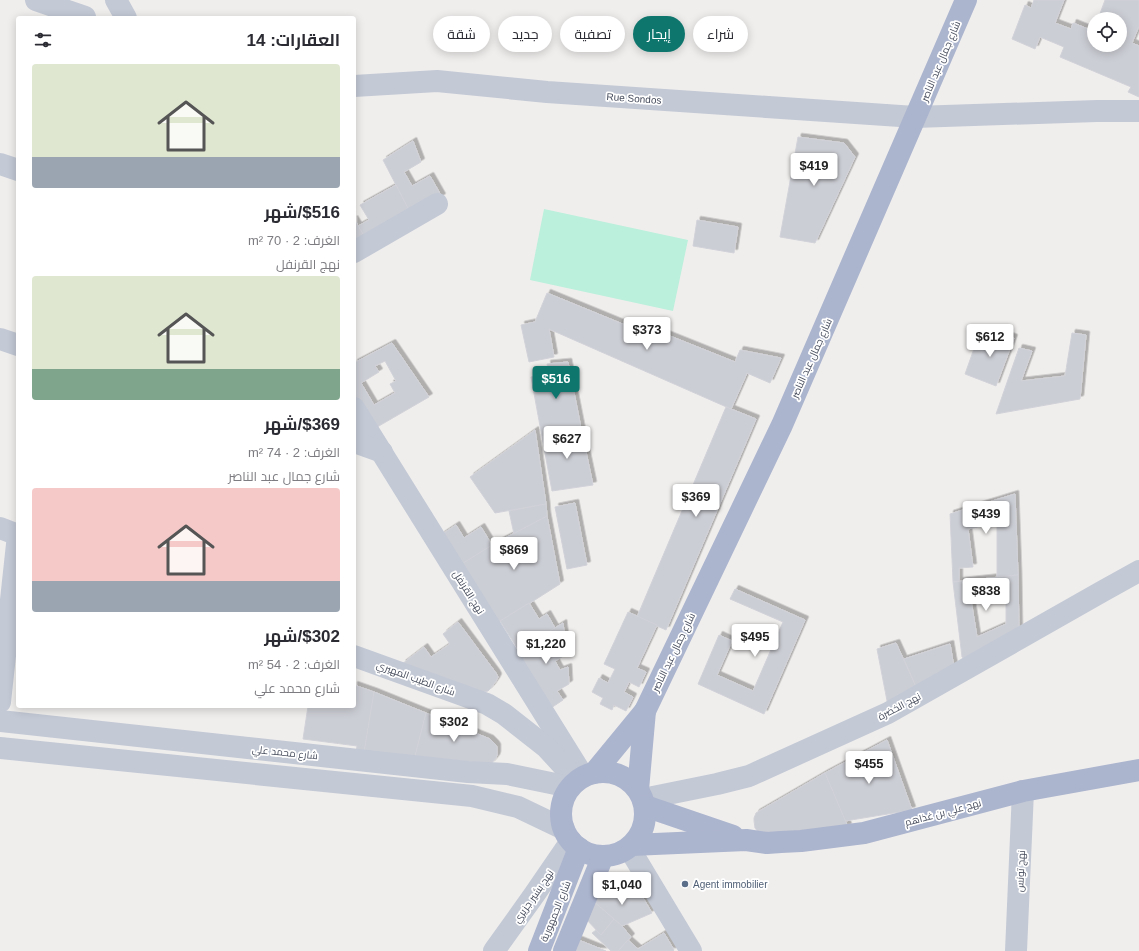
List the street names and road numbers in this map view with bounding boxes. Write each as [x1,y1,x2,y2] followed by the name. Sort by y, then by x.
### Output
[918,19,963,104] street label: شارع جمال عبد الناصر
[606,91,662,106] street label: Rue Sondos
[789,317,835,401] street label: شارع جمال عبد الناصر
[450,568,486,617] street label: نهج القرنفل
[649,611,698,695] street label: شارع جمال عبد الناصر
[374,659,457,700] street label: شارع الطيب المهيري
[876,691,923,723] street label: نهج الخضرة
[251,744,318,763] street label: شارع محمد علي
[904,797,983,830] street label: نهج علي بن غذاهم
[1014,850,1028,892] street label: نهج تونس
[511,868,557,926] street label: نهج بشير جزيري
[538,879,574,944] street label: شارع الجمهورية

